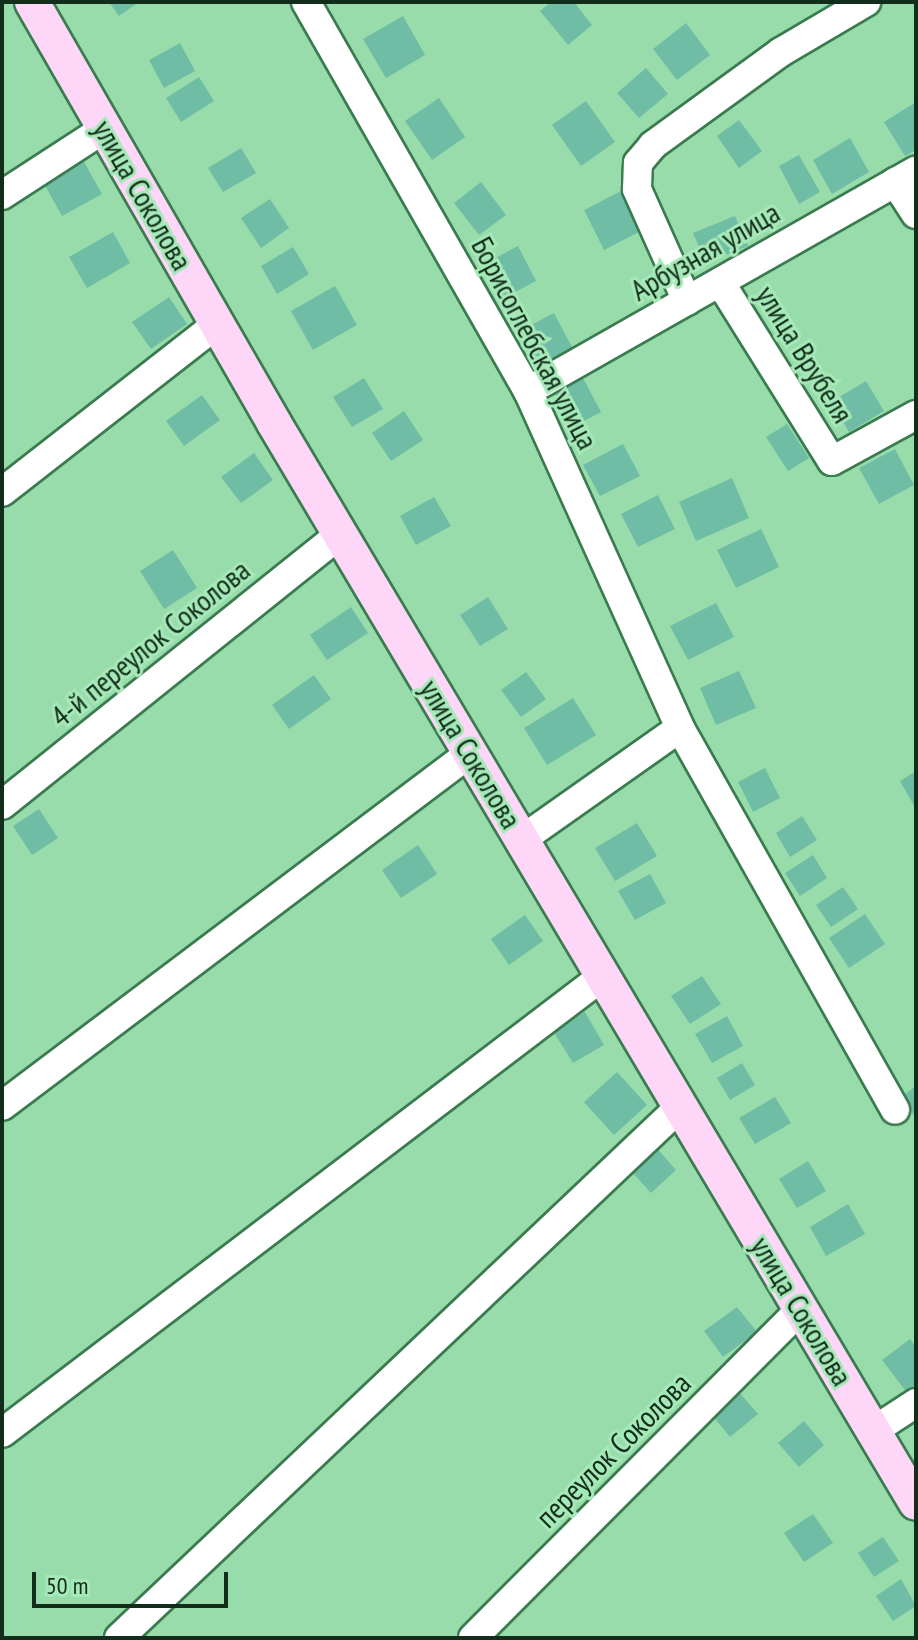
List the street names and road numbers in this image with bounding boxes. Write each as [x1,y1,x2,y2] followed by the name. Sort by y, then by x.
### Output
[86,114,200,276] street label: улица Соколова
[624,194,786,308] street label: Арбузная улица
[464,231,606,455] street label: Борисоглебская улица
[749,279,861,429] street label: улица Врубеля
[43,552,257,734] street label: 4-й переулок Соколова
[412,673,530,835] street label: улица Соколова
[743,1230,861,1392] street label: улица Соколова
[528,1365,698,1535] street label: переулок Соколова

